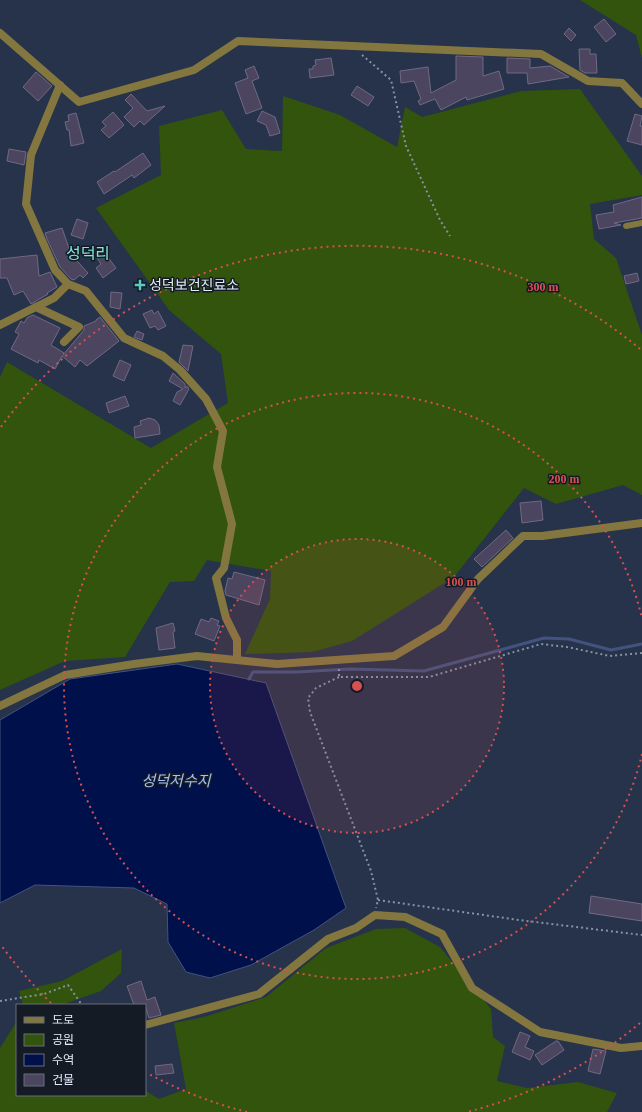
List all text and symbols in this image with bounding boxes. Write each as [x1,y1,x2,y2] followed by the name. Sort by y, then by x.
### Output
[66,245,110,262] district label: 성덕리
[149,278,239,293] place label: 성덕보건진료소
[134,279,146,291] marker: 성덕보건진료소
[528,280,559,294] text: 300 m
[549,472,580,486] text: 200 m
[446,575,477,589] text: 100 m
[350,679,364,693] centre of rings
[141,773,212,789] water label: 성덕저수지
[16,1004,146,1096] legend
[52,1013,74,1027] text: 도로
[52,1033,74,1047] text: 공원
[52,1053,74,1067] text: 수역
[52,1073,74,1087] text: 건물

